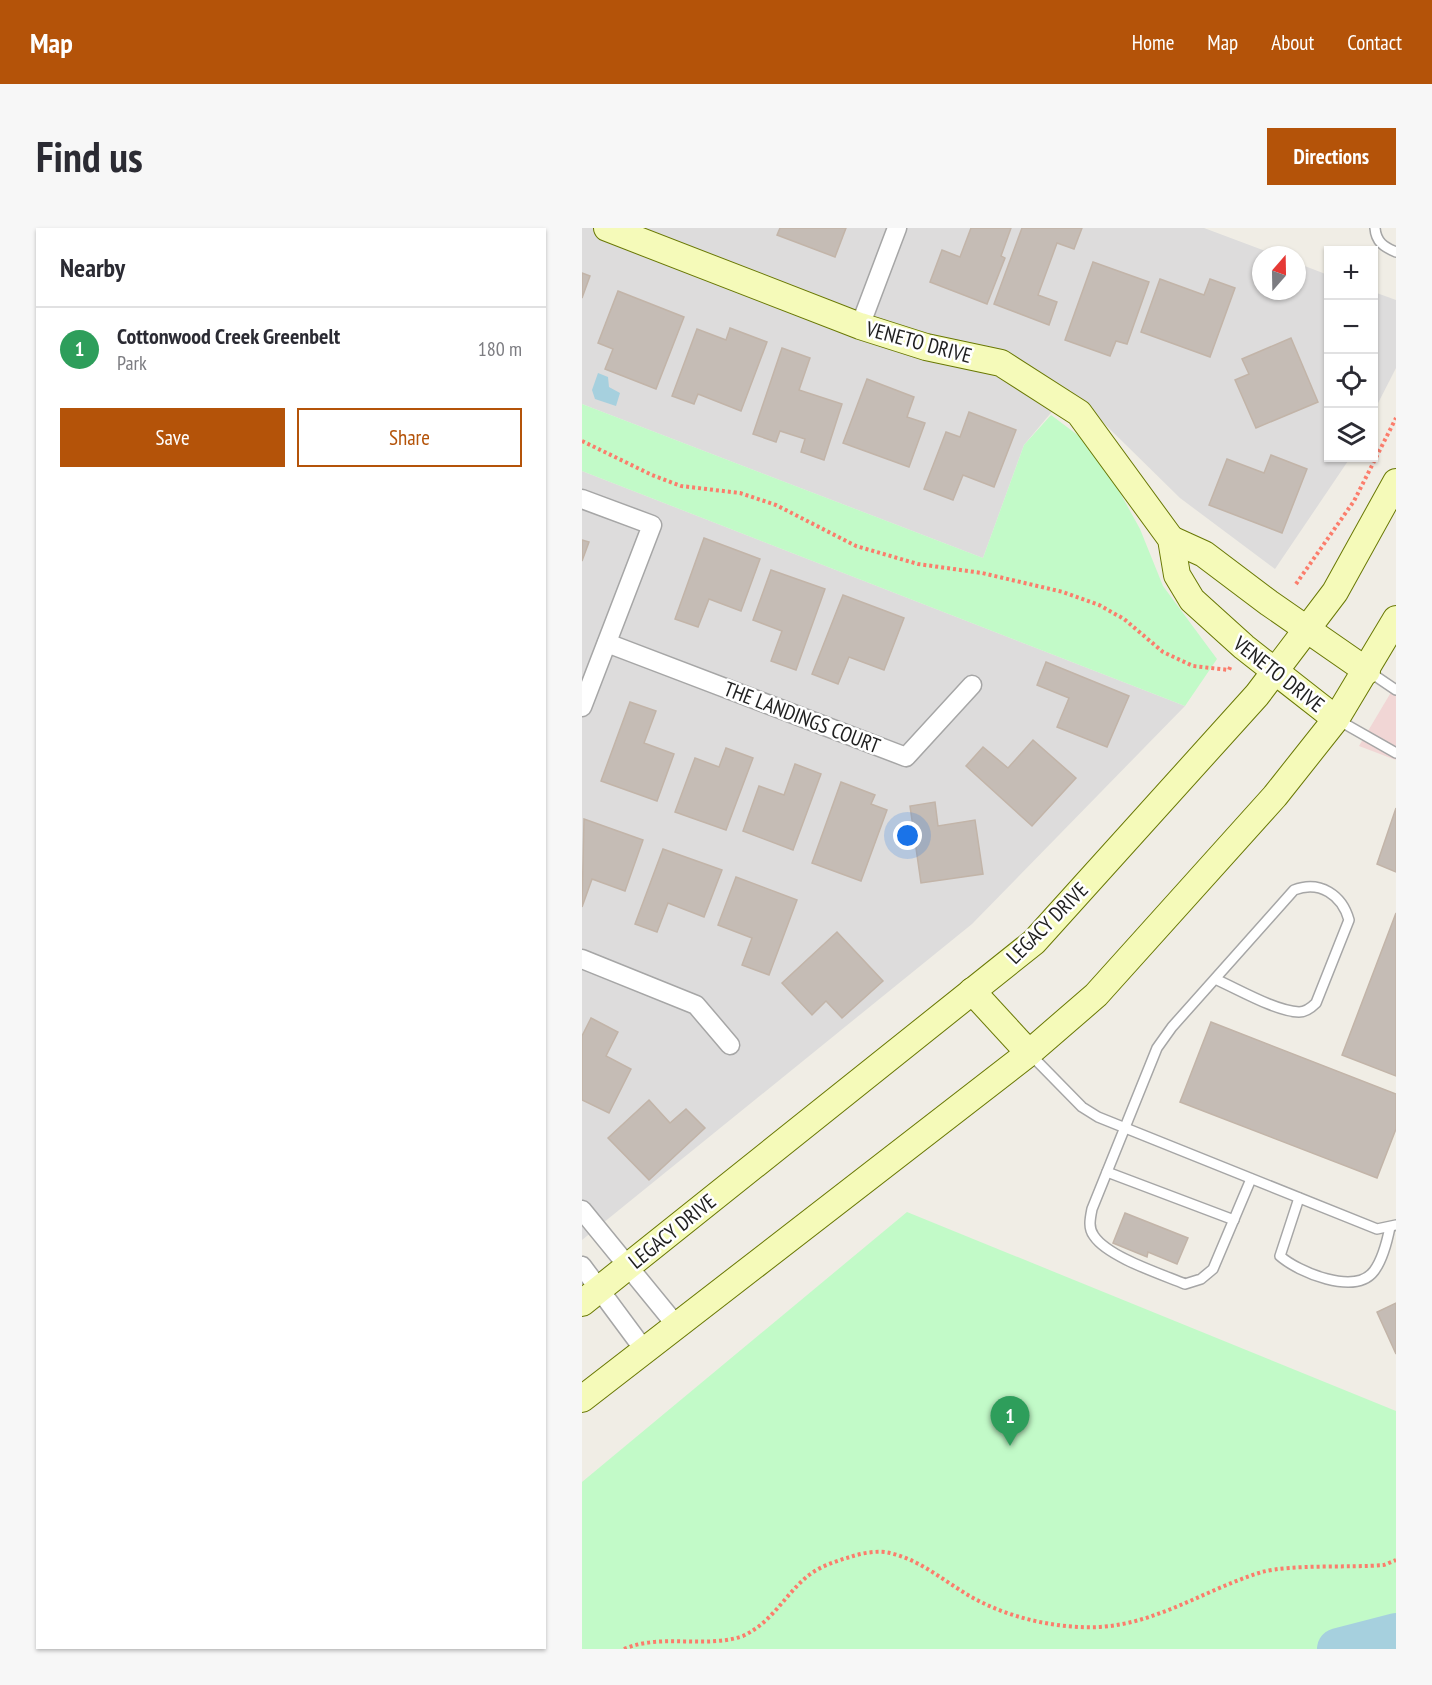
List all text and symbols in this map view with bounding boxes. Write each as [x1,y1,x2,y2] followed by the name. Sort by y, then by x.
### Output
[30,24,73,61] text: Map
[1132,29,1174,56] text: Home
[1207,29,1238,56] text: Map
[1271,29,1314,56] text: About
[1347,29,1402,56] text: Contact
[1267,128,1396,185] button: Directions
[36,129,143,184] text: Find us
[1252,246,1306,300] north arrow
[1324,246,1378,462] map controls
[1324,246,1378,300] button: +
[60,251,125,284] text: Nearby
[1324,300,1378,354] button: −
[862,315,975,369] street label: VENETO DRIVE
[117,322,340,350] text: Cottonwood Creek Greenbelt
[75,336,84,362] text: 1
[478,336,522,362] text: 180 m
[117,350,147,376] text: Park
[1324,354,1378,408] button: locate
[60,408,285,467] button: Save
[297,408,522,467] button: Share
[1324,408,1378,462] button: layers
[1227,629,1330,718] street label: VENETO DRIVE
[720,675,885,759] street label: THE LANDINGS COURT
[893,821,922,850] your location
[1000,876,1094,970] street label: LEGACY DRIVE
[623,1188,721,1274] street label: LEGACY DRIVE
[990,1396,1030,1446] pin: 1

